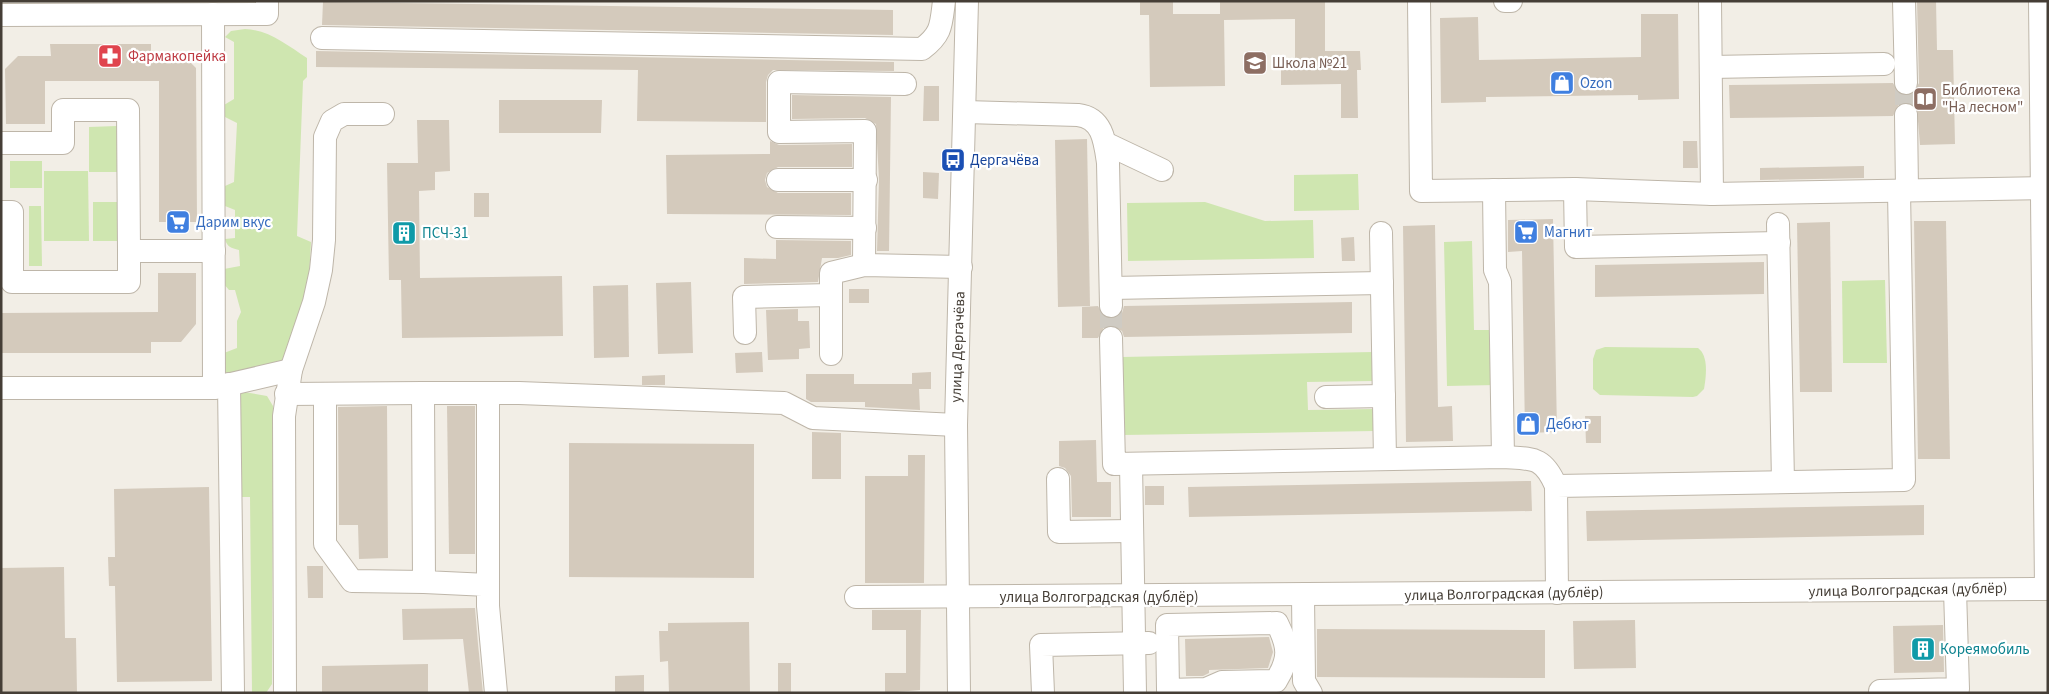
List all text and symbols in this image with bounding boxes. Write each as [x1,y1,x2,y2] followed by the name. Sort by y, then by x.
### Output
[97,43,123,69] pharmacy icon: Фармакопейка
[128,46,226,67] place label: Фармакопейка
[1242,50,1268,76] school or university icon: Школа №21
[1272,53,1347,74] place label: Школа №21
[1549,70,1575,96] shop icon: Ozon
[1580,73,1612,94] place label: Ozon
[1942,80,2023,118] place label: Библиотека "На лесном"
[1912,86,1938,112] library icon: Библиотека "На лесном"
[940,147,966,173] bus stop icon: Дергачёва
[970,150,1039,171] place label: Дергачёва
[165,209,191,235] supermarket icon: Дарим вкус
[196,212,271,233] place label: Дарим вкус
[1513,219,1539,245] supermarket icon: Магнит
[391,220,417,246] building icon: ПСЧ-31
[1544,222,1593,243] place label: Магнит
[422,223,469,244] place label: ПСЧ-31
[946,291,970,403] street label: улица Дергачёва
[1515,411,1541,437] shop icon: Дебют
[1546,414,1589,435] place label: Дебют
[1808,578,2008,602] street label: улица Волгоградская (дублёр)
[1404,582,1604,606] street label: улица Волгоградская (дублёр)
[999,587,1199,608] street label: улица Волгоградская (дублёр)
[1910,636,1936,662] building icon: Кореямобиль
[1940,639,2030,660] place label: Кореямобиль

